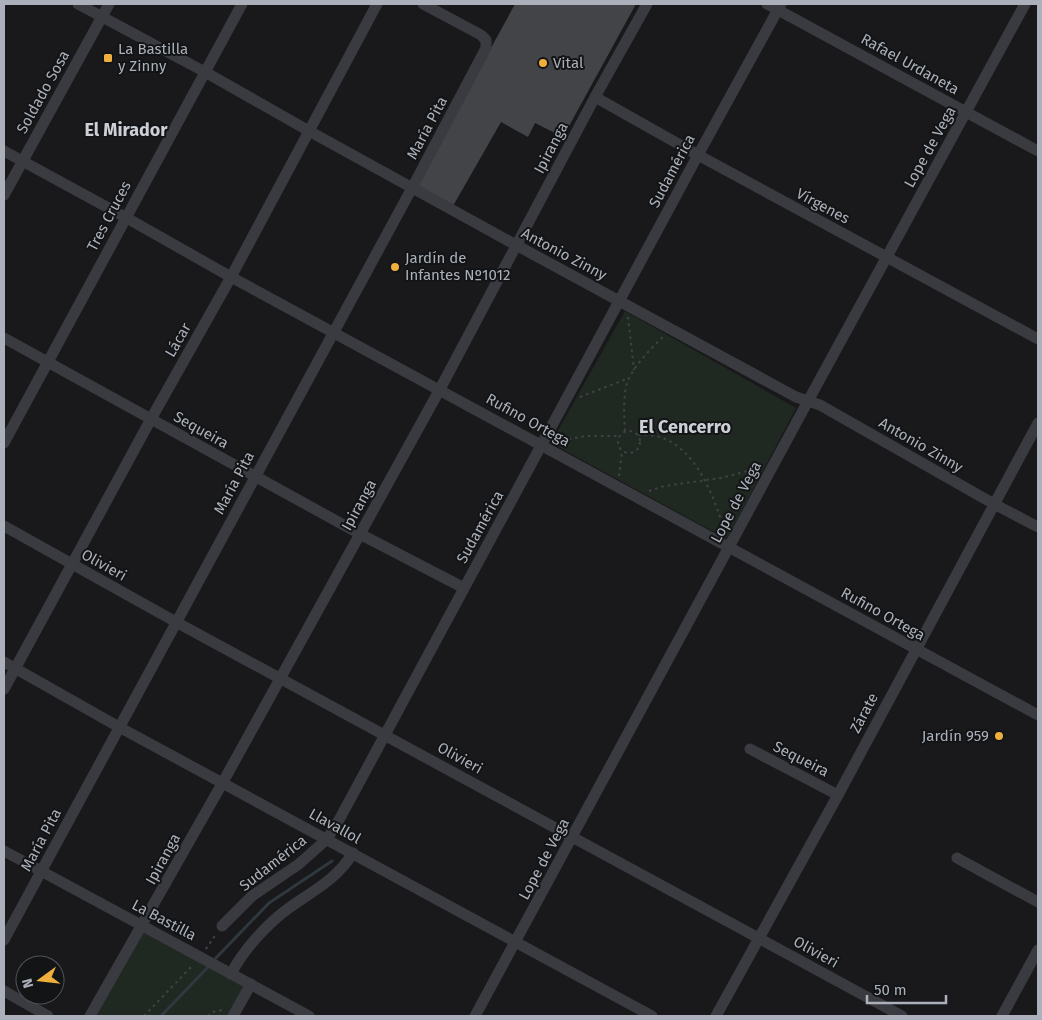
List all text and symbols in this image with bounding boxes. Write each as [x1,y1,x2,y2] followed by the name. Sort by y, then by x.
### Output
[858,30,962,98] street label: Rafael Urdaneta
[118,40,188,75] place label: La Bastilla y Zinny
[13,47,73,137] street label: Soldado Sosa
[102,52,114,64] marker: La Bastilla y Zinny
[553,54,584,72] place label: Vital
[537,57,549,69] marker: Vital
[403,94,451,162] street label: María Pita
[900,103,960,191] street label: Lope de Vega
[84,119,168,141] district label: El Mirador
[530,119,572,177] street label: Ipiranga
[645,131,699,211] street label: Sudamérica
[83,178,135,254] street label: Tres Cruces
[793,184,853,228] street label: Vírgenes
[518,224,610,284] street label: Antonio Zinny
[405,249,510,284] place label: Jardín de Infantes Nº1012
[389,261,401,273] marker: Jardín de Infantes Nº1012
[161,320,195,360] street label: Lácar
[483,390,573,450] street label: Rufino Ortega
[170,408,232,452] street label: Sequeira
[876,414,967,477] street label: Antonio Zinny
[639,416,731,438] district label: El Cencerro
[210,449,258,517] street label: María Pita
[707,458,765,546] street label: Lope de Vega
[338,476,380,534] street label: Ipiranga
[453,488,507,566] street label: Sudamérica
[78,545,130,585] street label: Olivieri
[838,584,928,644] street label: Rufino Ortega
[846,690,882,736] street label: Zárate
[922,727,989,745] place label: Jardín 959
[993,730,1005,742] marker: Jardín 959
[770,737,832,781] street label: Sequeira
[434,738,486,778] street label: Olivieri
[306,804,365,848] street label: Llavallol
[17,806,65,874] street label: María Pita
[515,815,573,903] street label: Lope de Vega
[142,830,184,888] street label: Ipiranga
[236,831,310,895] street label: Sudamérica
[129,896,199,944] street label: La Bastilla
[790,932,842,972] street label: Olivieri
[15,955,65,1005] north arrow
[867,972,946,1004] scale bar
[19,977,37,990] text: N
[874,981,907,999] text: 50 m

